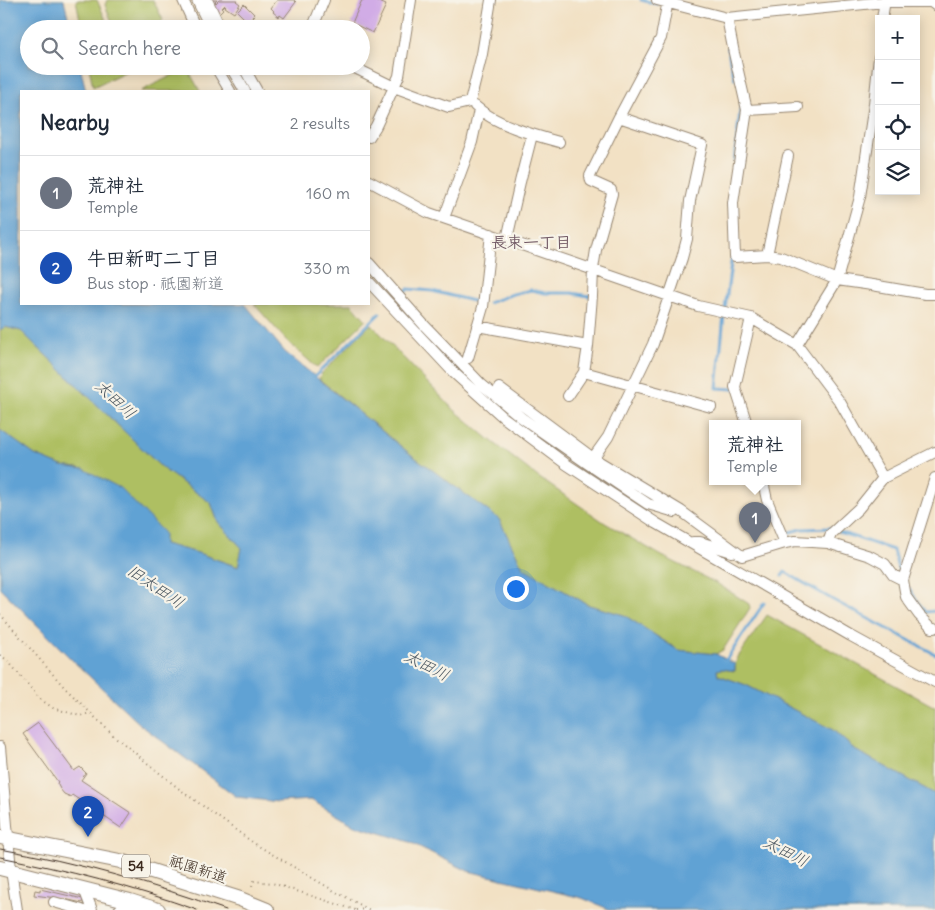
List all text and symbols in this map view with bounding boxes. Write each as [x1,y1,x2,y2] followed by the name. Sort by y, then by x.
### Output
[875,15,920,195] map controls
[875,15,920,60] button: +
[20,20,370,75] search box
[38,34,66,62] icon: search
[78,36,181,60] text: Search here
[875,60,920,105] button: −
[875,105,920,150] button: locate
[40,109,110,136] text: Nearby
[290,113,350,133] text: 2 results
[875,150,920,195] button: layers
[87,173,144,197] text: 荒神社
[53,183,59,203] text: 1
[306,183,350,203] text: 160 m
[87,197,138,217] text: Temple
[491,232,571,252] district label: 長束一丁目
[87,246,220,270] text: 牛田新町二丁目
[52,258,60,278] text: 2
[303,258,350,278] text: 330 m
[87,273,224,293] text: Bus stop · 祇園新道
[92,375,140,423] water label: 太田川
[709,420,801,485] popup
[726,432,784,456] text: 荒神社
[726,456,778,476] text: Temple
[739,502,771,543] pin: 1
[124,560,188,612] water label: 旧太田川
[503,576,529,602] your location
[401,645,453,685] water label: 太田川
[72,796,104,837] pin: 2
[760,831,812,871] water label: 太田川
[167,850,230,887] street label: 祇園新道
[122,854,150,878] road number: 54

